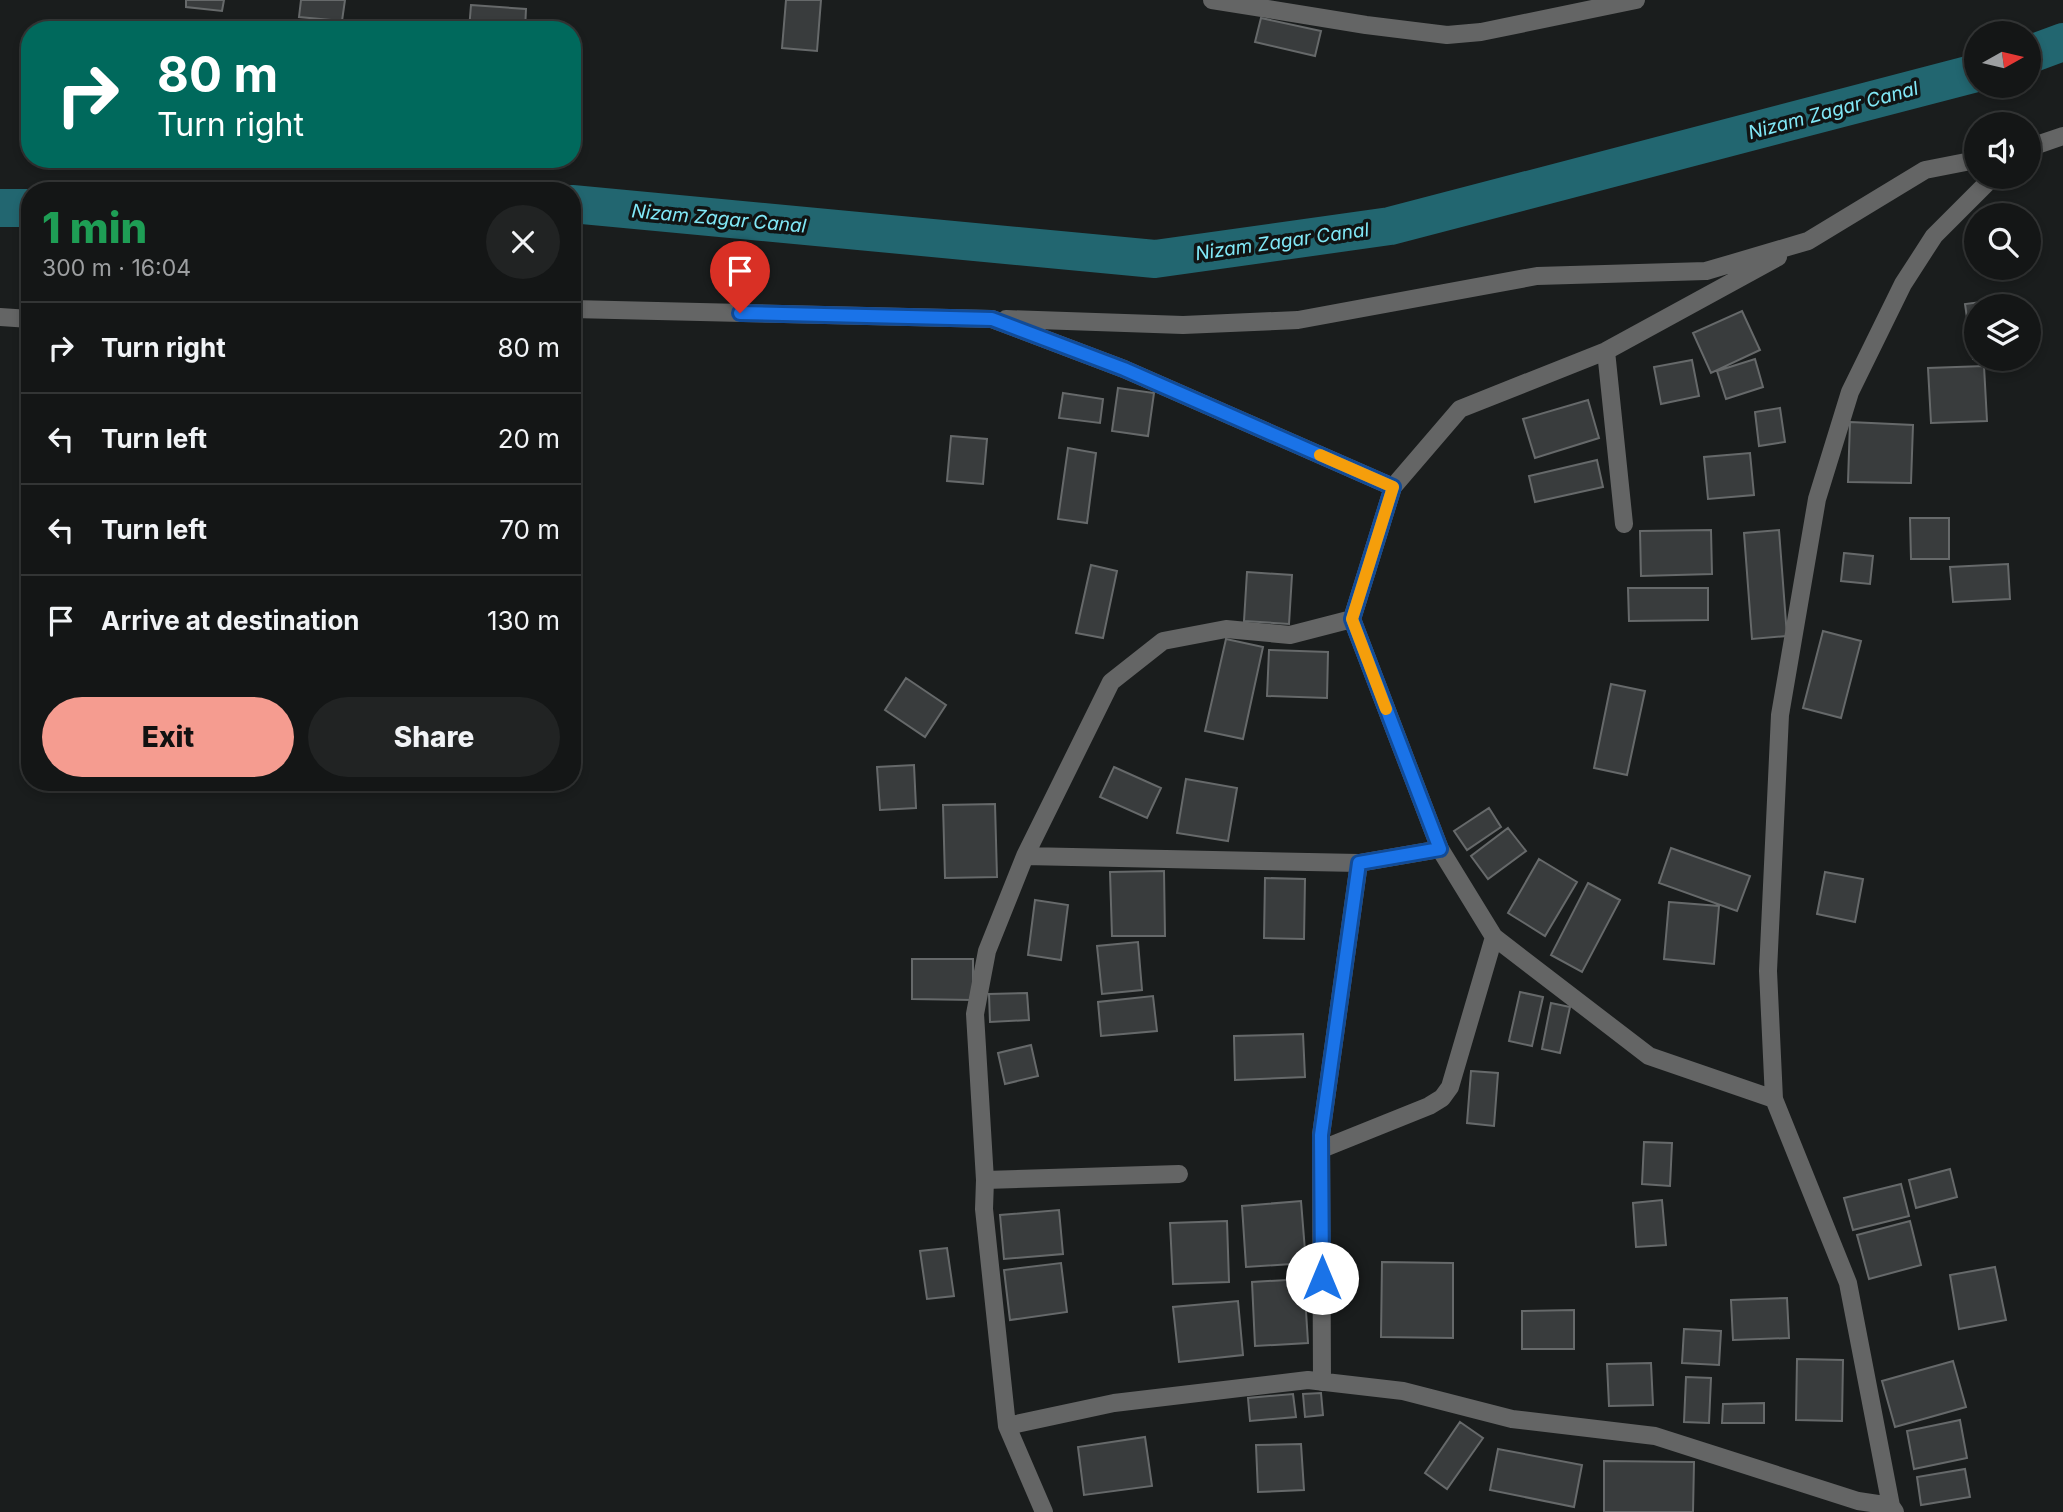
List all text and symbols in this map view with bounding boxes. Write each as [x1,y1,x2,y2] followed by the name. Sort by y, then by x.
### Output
[1964,21,2040,98] north arrow
[1964,21,2041,371] map controls
[157,45,278,104] text: 80 m
[42,49,133,140] icon: right
[1745,77,1921,144] water label: Nizam Zagar Canal
[157,105,304,144] text: Turn right
[1964,112,2041,189] button: sound
[631,199,808,238] water label: Nizam Zagar Canal
[42,202,147,253] text: 1 min
[1964,203,2041,280] button: search
[486,205,560,279] button: close
[1194,218,1371,265] water label: Nizam Zagar Canal
[710,241,770,313] pin
[721,252,759,290] icon: arrive
[42,254,191,282] text: 300 m · 16:04
[1964,294,2041,371] button: layers
[42,329,80,367] icon: right
[101,332,226,363] text: Turn right
[497,332,560,363] text: 80 m
[42,420,80,458] icon: left
[101,423,207,454] text: Turn left
[498,423,560,454] text: 20 m
[42,511,80,549] icon: left
[101,514,207,545] text: Turn left
[499,514,560,545] text: 70 m
[42,602,80,640] icon: arrive
[101,605,360,636] text: Arrive at destination
[487,605,560,636] text: 130 m
[42,697,294,777] button: Exit
[308,697,560,777] button: Share
[1285,1241,1359,1315] position arrow

